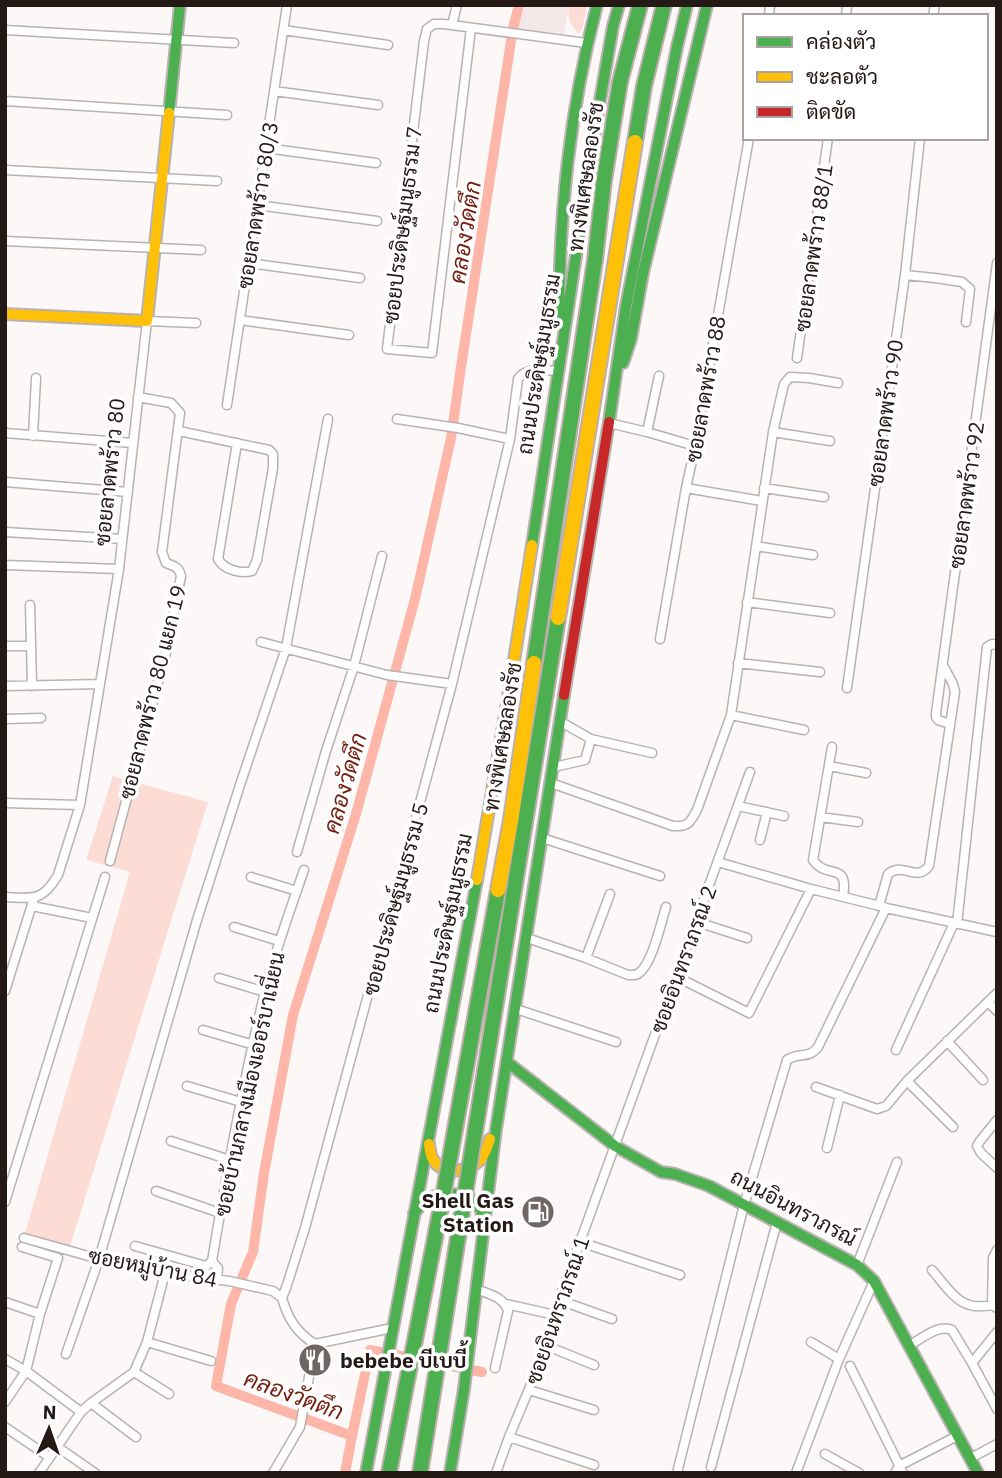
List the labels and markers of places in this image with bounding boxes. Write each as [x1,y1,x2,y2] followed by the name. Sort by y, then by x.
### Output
[421,1186,514,1238] place label: Shell Gas Station
[519,1193,557,1231] fuel station icon: Shell Gas Station
[340,1340,469,1374] place label: bebebe บีเบบี้
[296,1341,334,1379] restaurant icon: bebebe บีเบบี้

